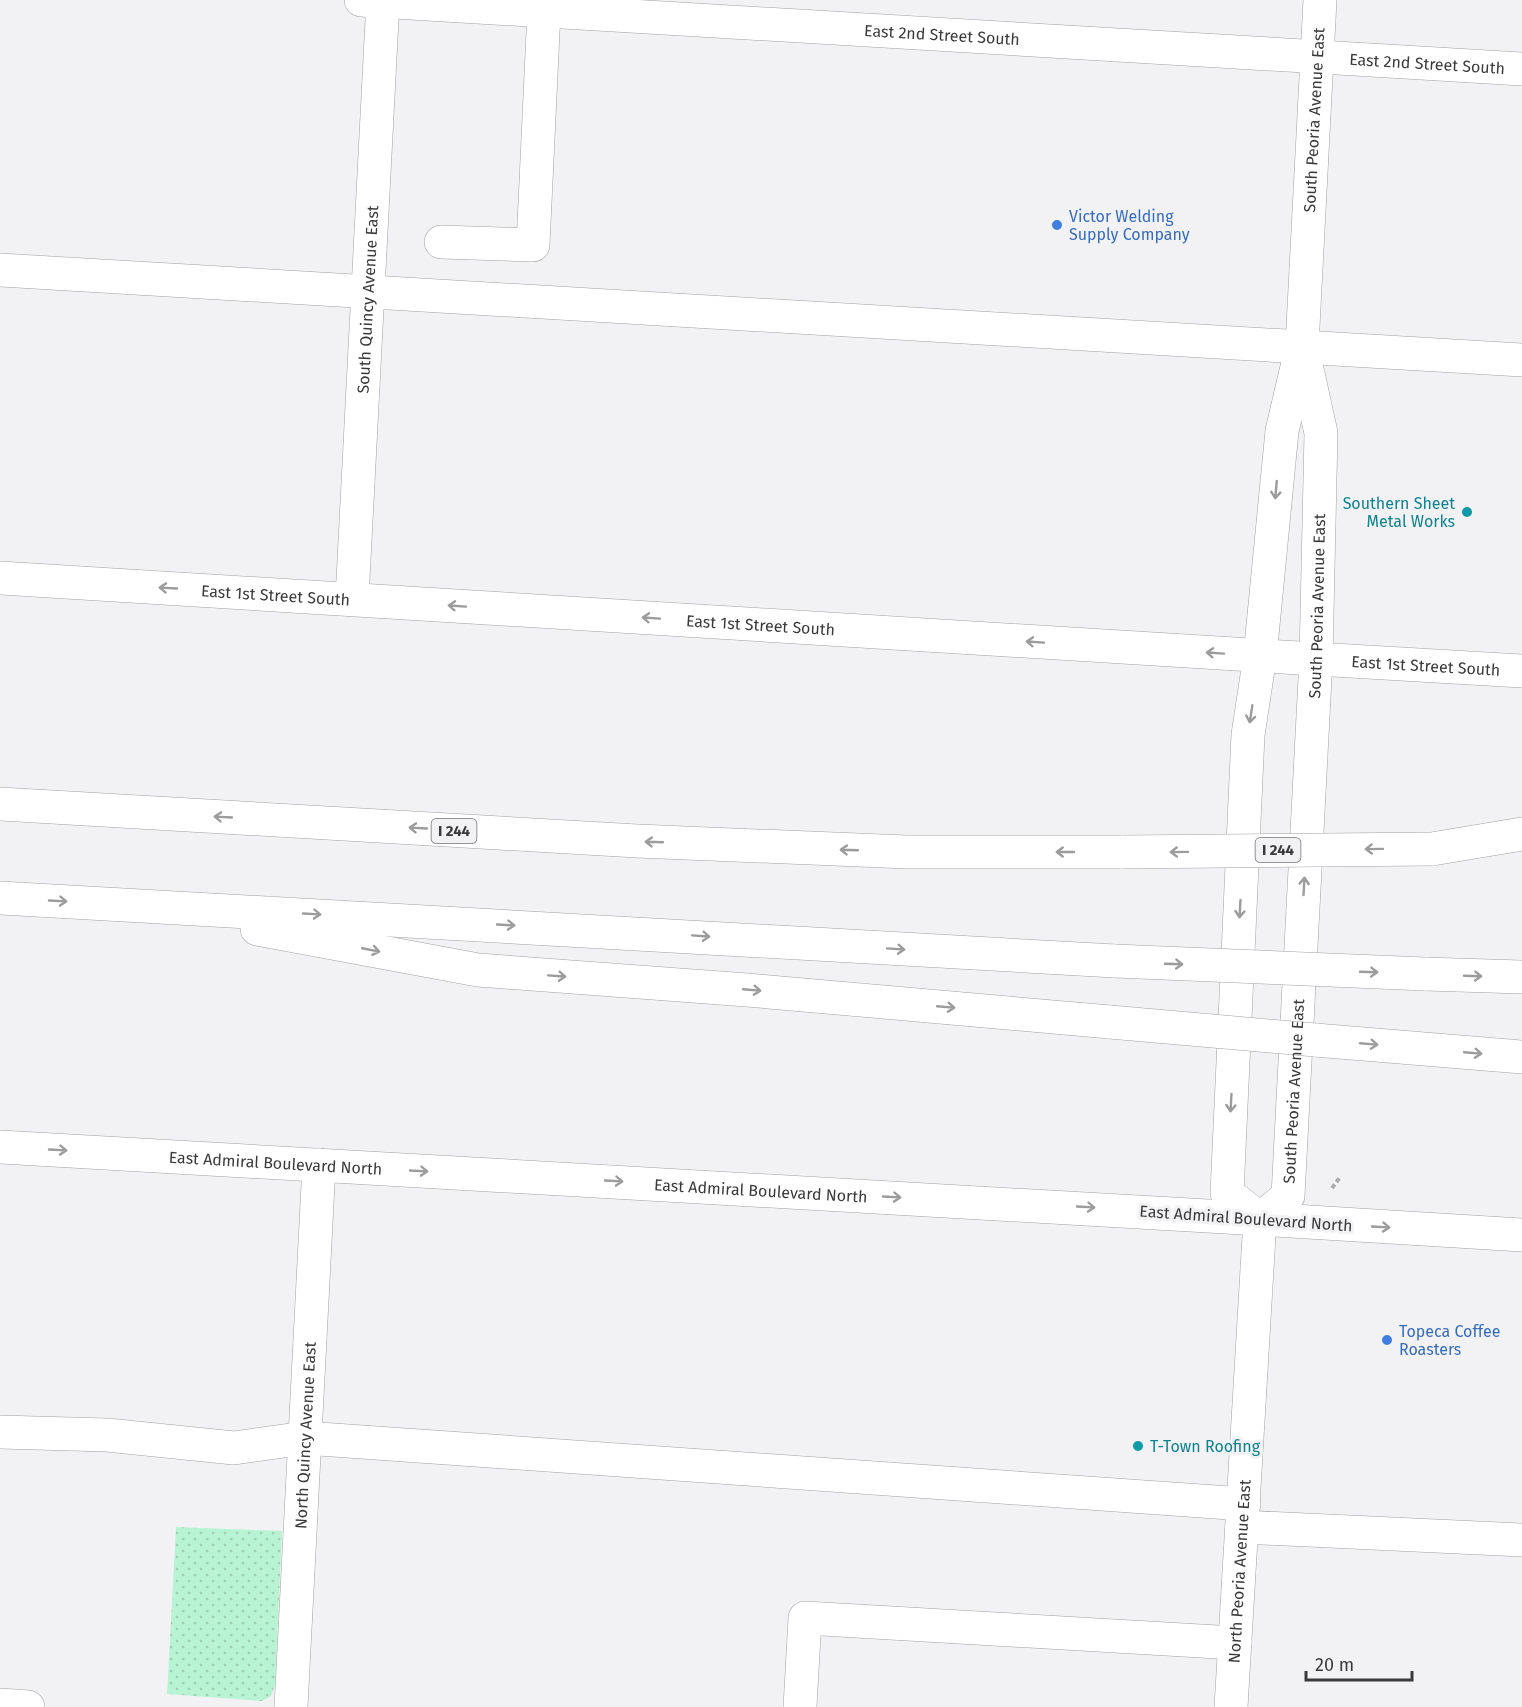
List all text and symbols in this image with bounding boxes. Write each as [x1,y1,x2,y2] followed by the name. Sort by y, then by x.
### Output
[864,21,1020,49] street label: East 2nd Street South
[1300,27,1329,213] street label: South Peoria Avenue East
[1349,50,1505,78] street label: East 2nd Street South
[354,205,382,394] street label: South Quincy Avenue East
[1069,207,1190,244] place label: Victor Welding Supply Company
[1050,218,1064,232] marker: Victor Welding Supply Company
[1270,479,1281,499] one-way arrow
[1343,494,1455,531] place label: Southern Sheet Metal Works
[1460,505,1474,519] marker: Southern Sheet Metal Works
[1305,513,1329,699] street label: South Peoria Avenue East
[200,581,350,610] street label: East 1st Street South
[158,583,178,594] one-way arrow
[447,600,467,611] one-way arrow
[685,611,836,639] street label: East 1st Street South
[642,612,662,623] one-way arrow
[1025,636,1045,647] one-way arrow
[1206,648,1226,659] one-way arrow
[1351,652,1501,680] street label: East 1st Street South
[1246,704,1257,723] one-way arrow
[213,811,233,822] one-way arrow
[432,819,476,843] road number: I 244
[408,823,428,834] one-way arrow
[645,837,665,848] one-way arrow
[1256,838,1300,862] road number: I 244
[1364,843,1384,855] one-way arrow
[839,844,859,855] one-way arrow
[1056,846,1076,858] one-way arrow
[1169,846,1189,857] one-way arrow
[1298,876,1309,896] one-way arrow
[48,895,68,906] one-way arrow
[1235,898,1246,918] one-way arrow
[301,909,321,920] one-way arrow
[496,920,516,931] one-way arrow
[691,931,711,942] one-way arrow
[885,944,905,955] one-way arrow
[360,945,380,956] one-way arrow
[1163,958,1183,969] one-way arrow
[1358,966,1378,977] one-way arrow
[1463,970,1483,981] one-way arrow
[547,971,567,982] one-way arrow
[742,985,761,996] one-way arrow
[1280,998,1308,1184] street label: South Peoria Avenue East
[936,1002,956,1013] one-way arrow
[1359,1039,1379,1050] one-way arrow
[1462,1048,1482,1059] one-way arrow
[1226,1093,1237,1113] one-way arrow
[48,1145,68,1156] one-way arrow
[168,1148,383,1179] street label: East Admiral Boulevard North
[409,1165,429,1176] one-way arrow
[653,1175,868,1207] street label: East Admiral Boulevard North
[603,1176,623,1187] one-way arrow
[881,1191,901,1202] one-way arrow
[1076,1202,1096,1213] one-way arrow
[1139,1202,1353,1235] street label: East Admiral Boulevard North
[1370,1221,1390,1232] one-way arrow
[1399,1322,1500,1359] place label: Topeca Coffee Roasters
[1380,1333,1394,1347] marker: Topeca Coffee Roasters
[291,1341,320,1530] street label: North Quincy Avenue East
[1150,1437,1261,1456] place label: T-Town Roofing
[1131,1439,1145,1453] marker: T-Town Roofing
[1225,1479,1255,1664] street label: North Peoria Avenue East
[1306,1644,1412,1682] scale bar
[1315,1654,1354,1676] text: 20 m

